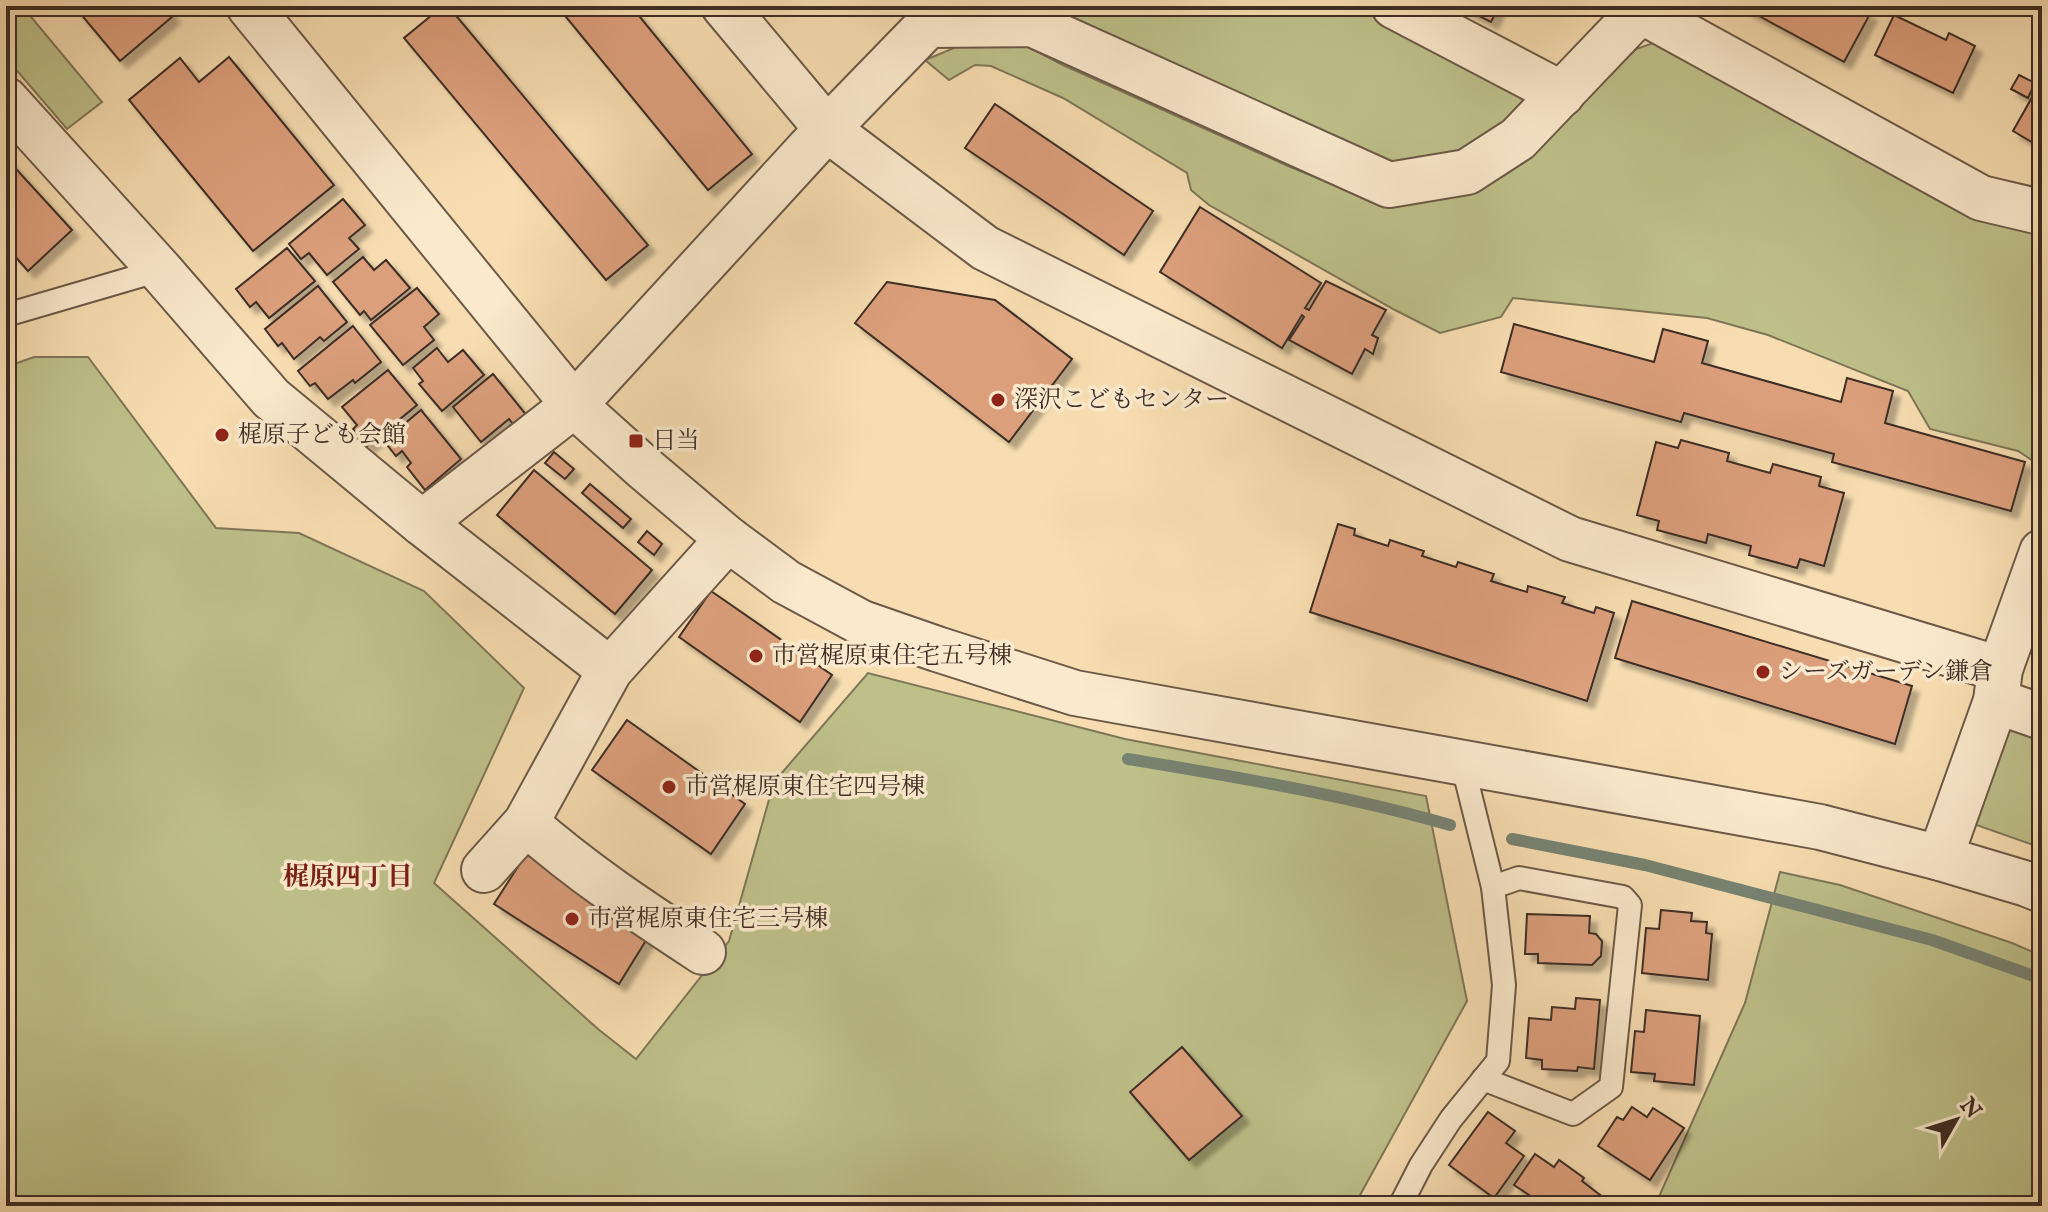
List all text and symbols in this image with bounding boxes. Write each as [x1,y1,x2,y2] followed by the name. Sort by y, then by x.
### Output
[1014,385,1229,416] place label: 深沢こどもセンター
[989,391,1007,409] marker: 深沢こどもセンター
[238,420,406,451] place label: 梶原子ども会館
[213,426,231,444] marker: 梶原子ども会館
[652,426,700,457] place label: 日当
[627,432,645,450] marker: 日当
[772,641,1012,672] place label: 市営梶原東住宅五号棟
[747,647,765,665] marker: 市営梶原東住宅五号棟
[1779,657,1993,688] place label: シーズガーデン鎌倉
[1754,663,1772,681] marker: シーズガーデン鎌倉
[685,772,925,803] place label: 市営梶原東住宅四号棟
[660,778,678,796] marker: 市営梶原東住宅四号棟
[283,861,413,894] district label: 梶原四丁目
[588,904,828,935] place label: 市営梶原東住宅三号棟
[563,910,581,928] marker: 市営梶原東住宅三号棟
[1916,1080,1996,1160] north arrow
[1952,1092,1987,1125] text: N

